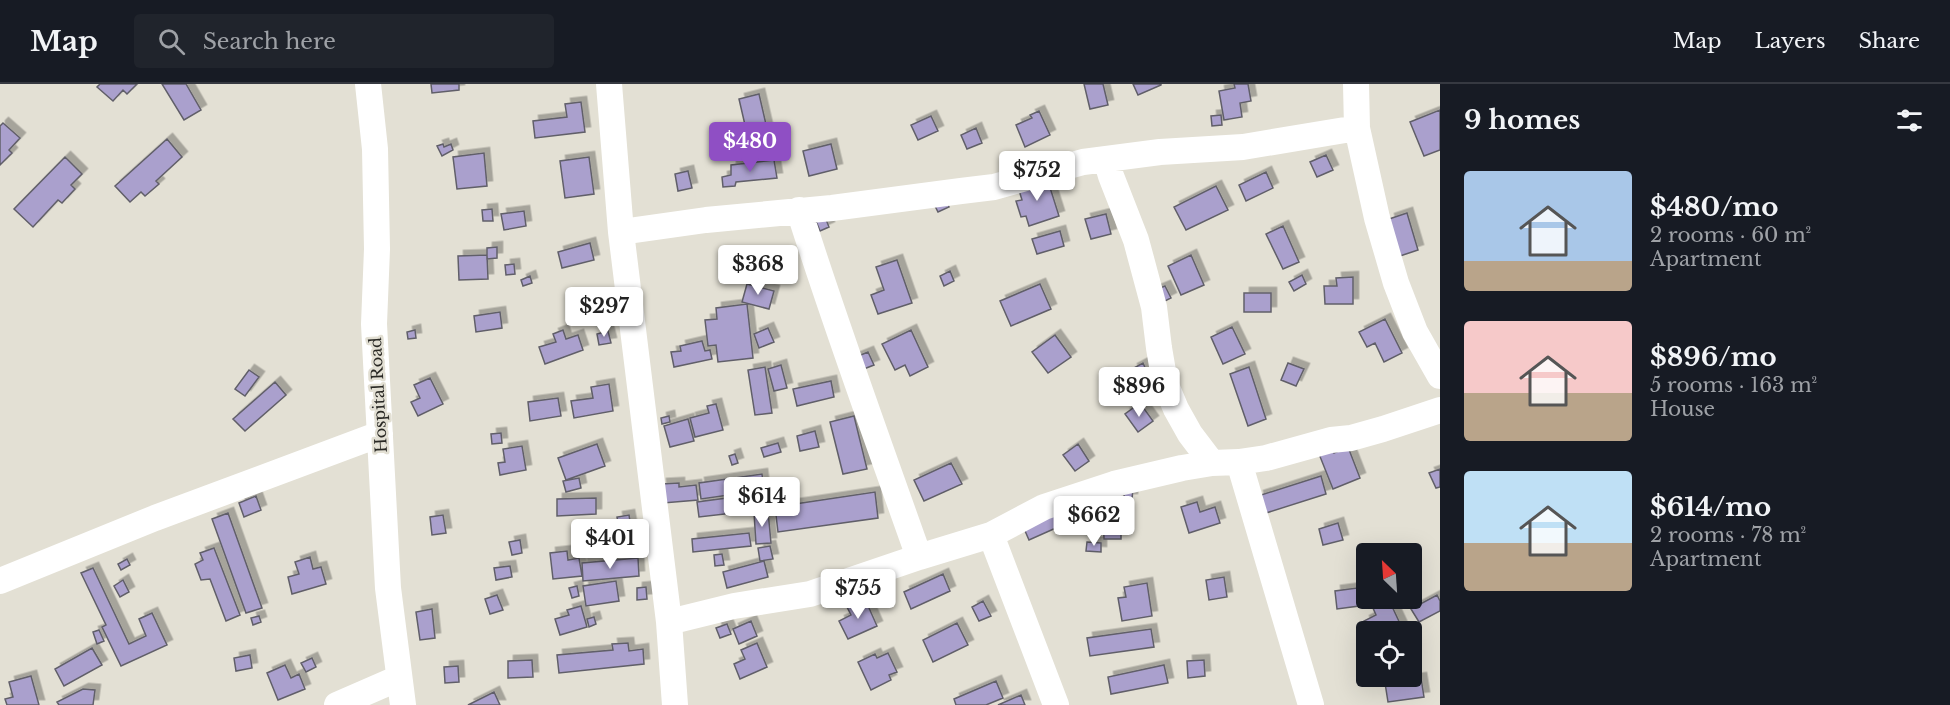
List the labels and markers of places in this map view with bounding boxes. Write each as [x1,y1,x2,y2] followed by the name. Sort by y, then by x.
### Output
[714,122,786,173] pin: $480
[1001,151,1073,202] pin: $752
[722,245,794,296] pin: $368
[568,287,640,338] pin: $297
[1103,367,1175,418] pin: $896
[726,477,798,528] pin: $614
[1058,496,1130,547] pin: $662
[574,519,646,570] pin: $401
[822,569,894,620] pin: $755

